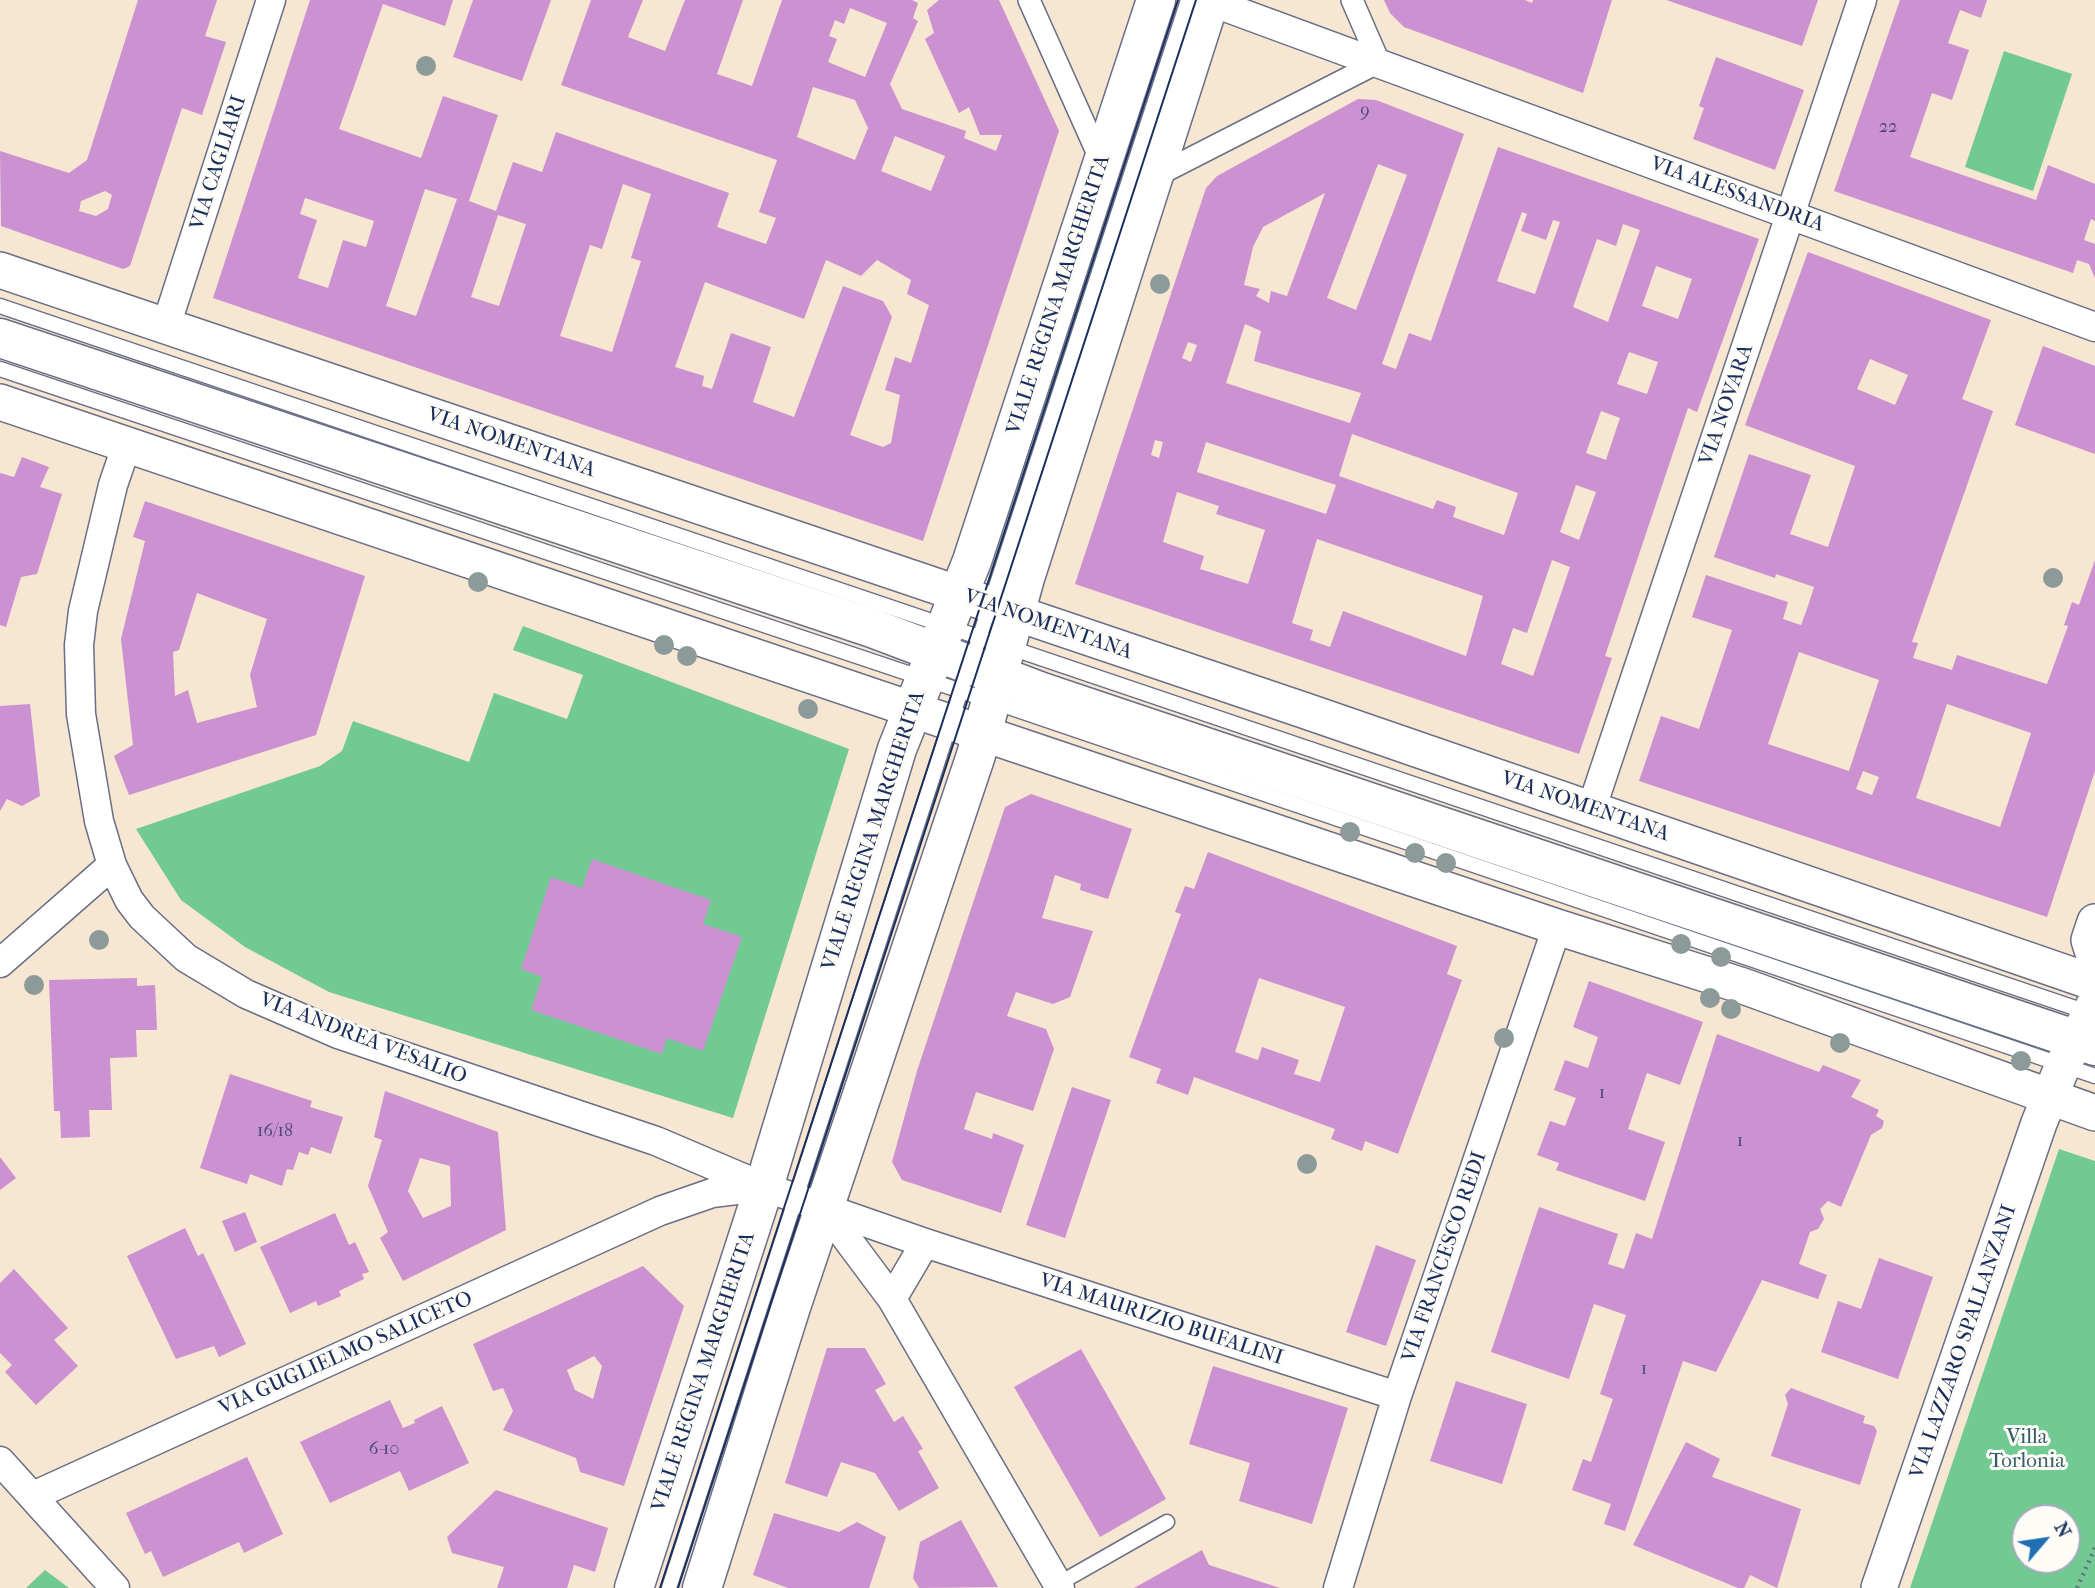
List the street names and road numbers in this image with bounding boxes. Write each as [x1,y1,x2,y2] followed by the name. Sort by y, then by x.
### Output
[185,93,253,233] street label: VIA CAGLIARI
[1002,152,1116,438] street label: VIALE REGINA MARGHERITA
[1647,152,1827,238] street label: VIA ALESSANDRIA
[1694,341,1760,469] street label: VIA NOVARA
[423,402,599,484] street label: VIA NOMENTANA
[960,584,1136,666] street label: VIA NOMENTANA
[817,688,931,974] street label: VIALE REGINA MARGHERITA
[1497,766,1673,848] street label: VIA NOMENTANA
[256,988,470,1090] street label: VIA ANDREA VESALIO
[1397,1148,1493,1366] street label: VIA FRANCESCO REDI
[1905,1202,2023,1482] street label: VIA LAZZARO SPALLANZANI
[647,1229,761,1515] street label: VIALE REGINA MARGHERITA
[1036,1269,1286,1371] street label: VIA MAURIZIO BUFALINI
[215,1287,477,1421] street label: VIA GUGLIELMO SALICETO

